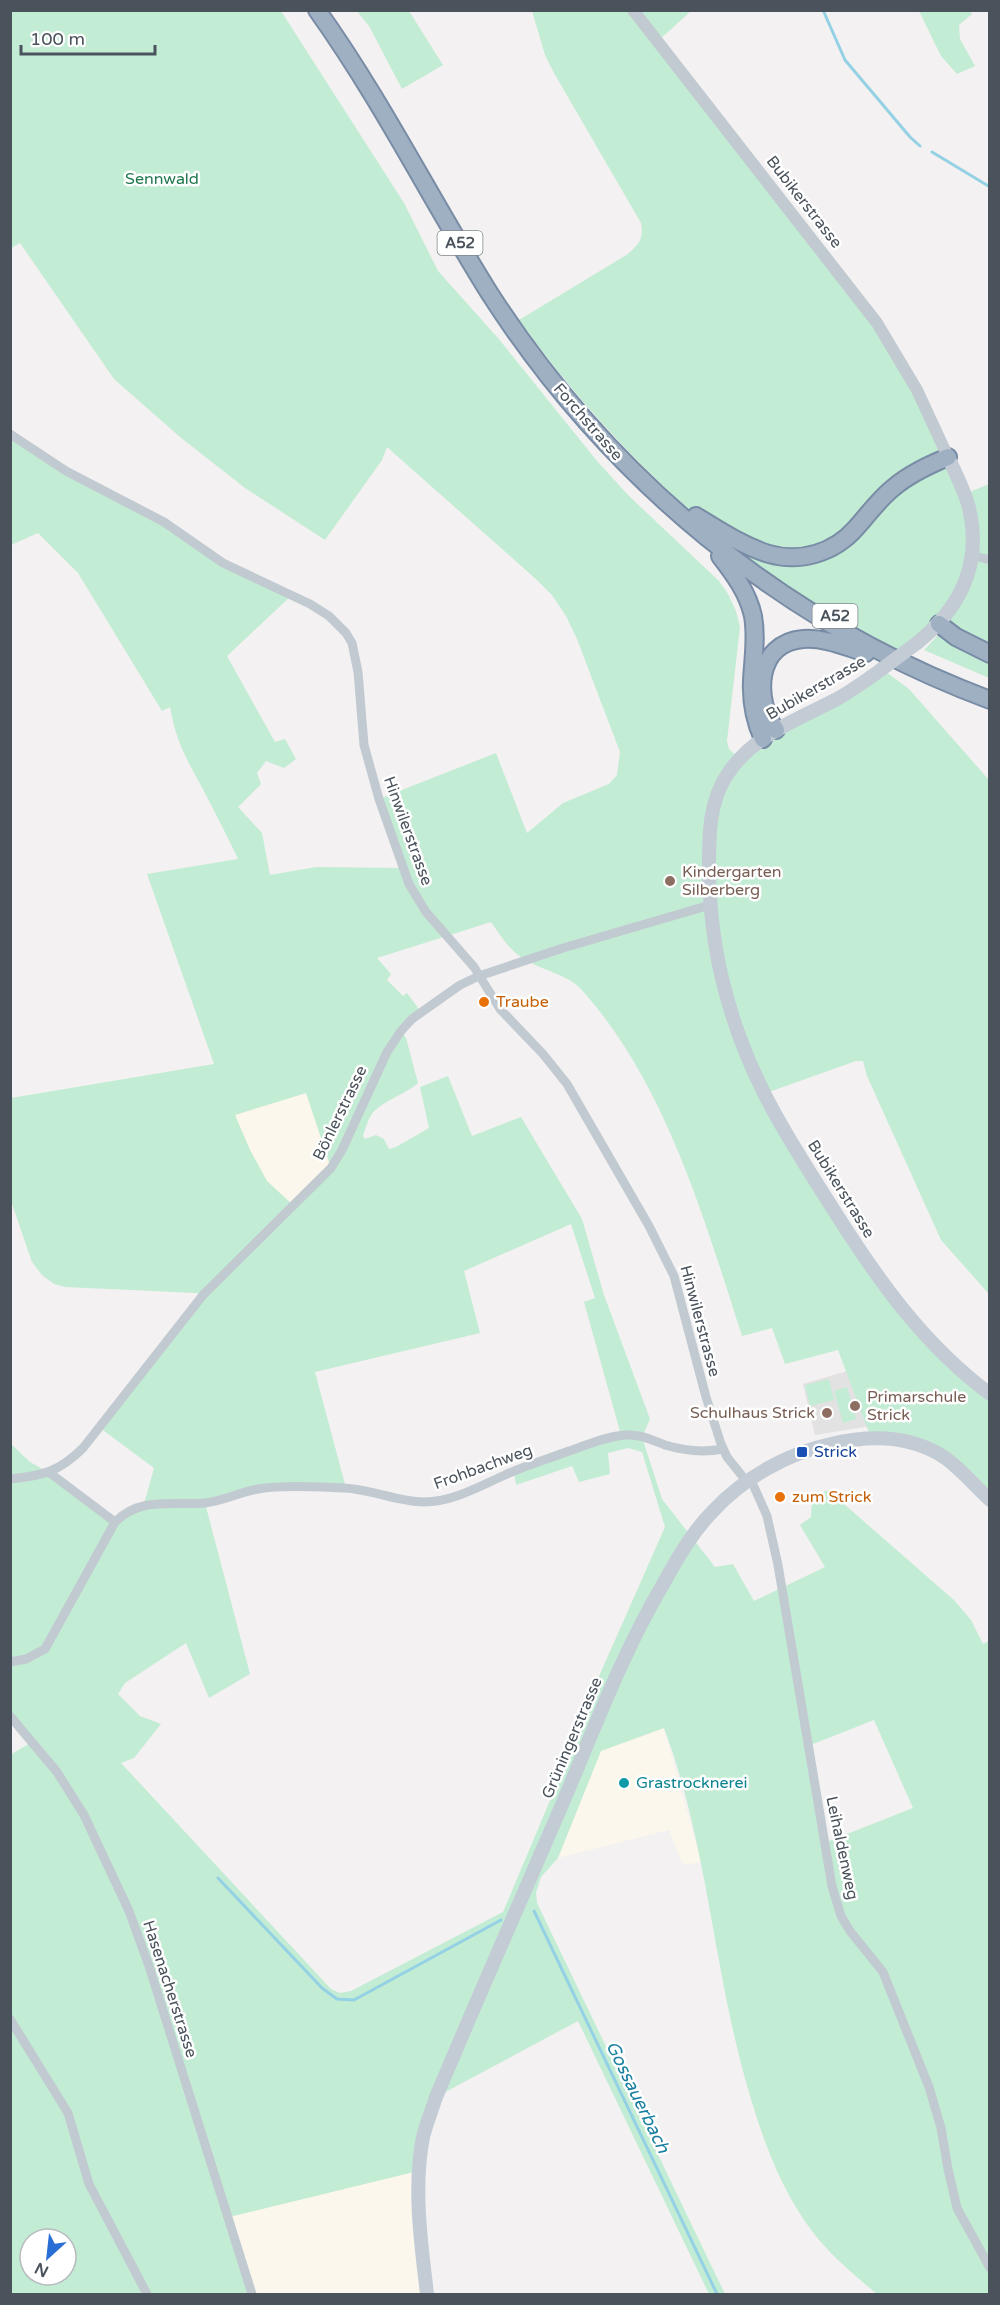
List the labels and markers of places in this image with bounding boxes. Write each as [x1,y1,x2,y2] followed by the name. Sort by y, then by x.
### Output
[682,862,782,900] place label: Kindergarten Silberberg
[663,874,677,888] marker: Kindergarten Silberberg
[496,992,549,1012] place label: Traube
[477,995,491,1009] marker: Traube
[867,1387,966,1425] place label: Primarschule Strick
[848,1399,862,1413] marker: Primarschule Strick
[690,1403,815,1423] place label: Schulhaus Strick
[820,1406,834,1420] marker: Schulhaus Strick
[814,1442,857,1462] place label: Strick
[795,1445,809,1459] marker: Strick
[792,1487,872,1507] place label: zum Strick
[773,1490,787,1504] marker: zum Strick
[636,1773,748,1793] place label: Grastrocknerei
[617,1776,631,1790] marker: Grastrocknerei

